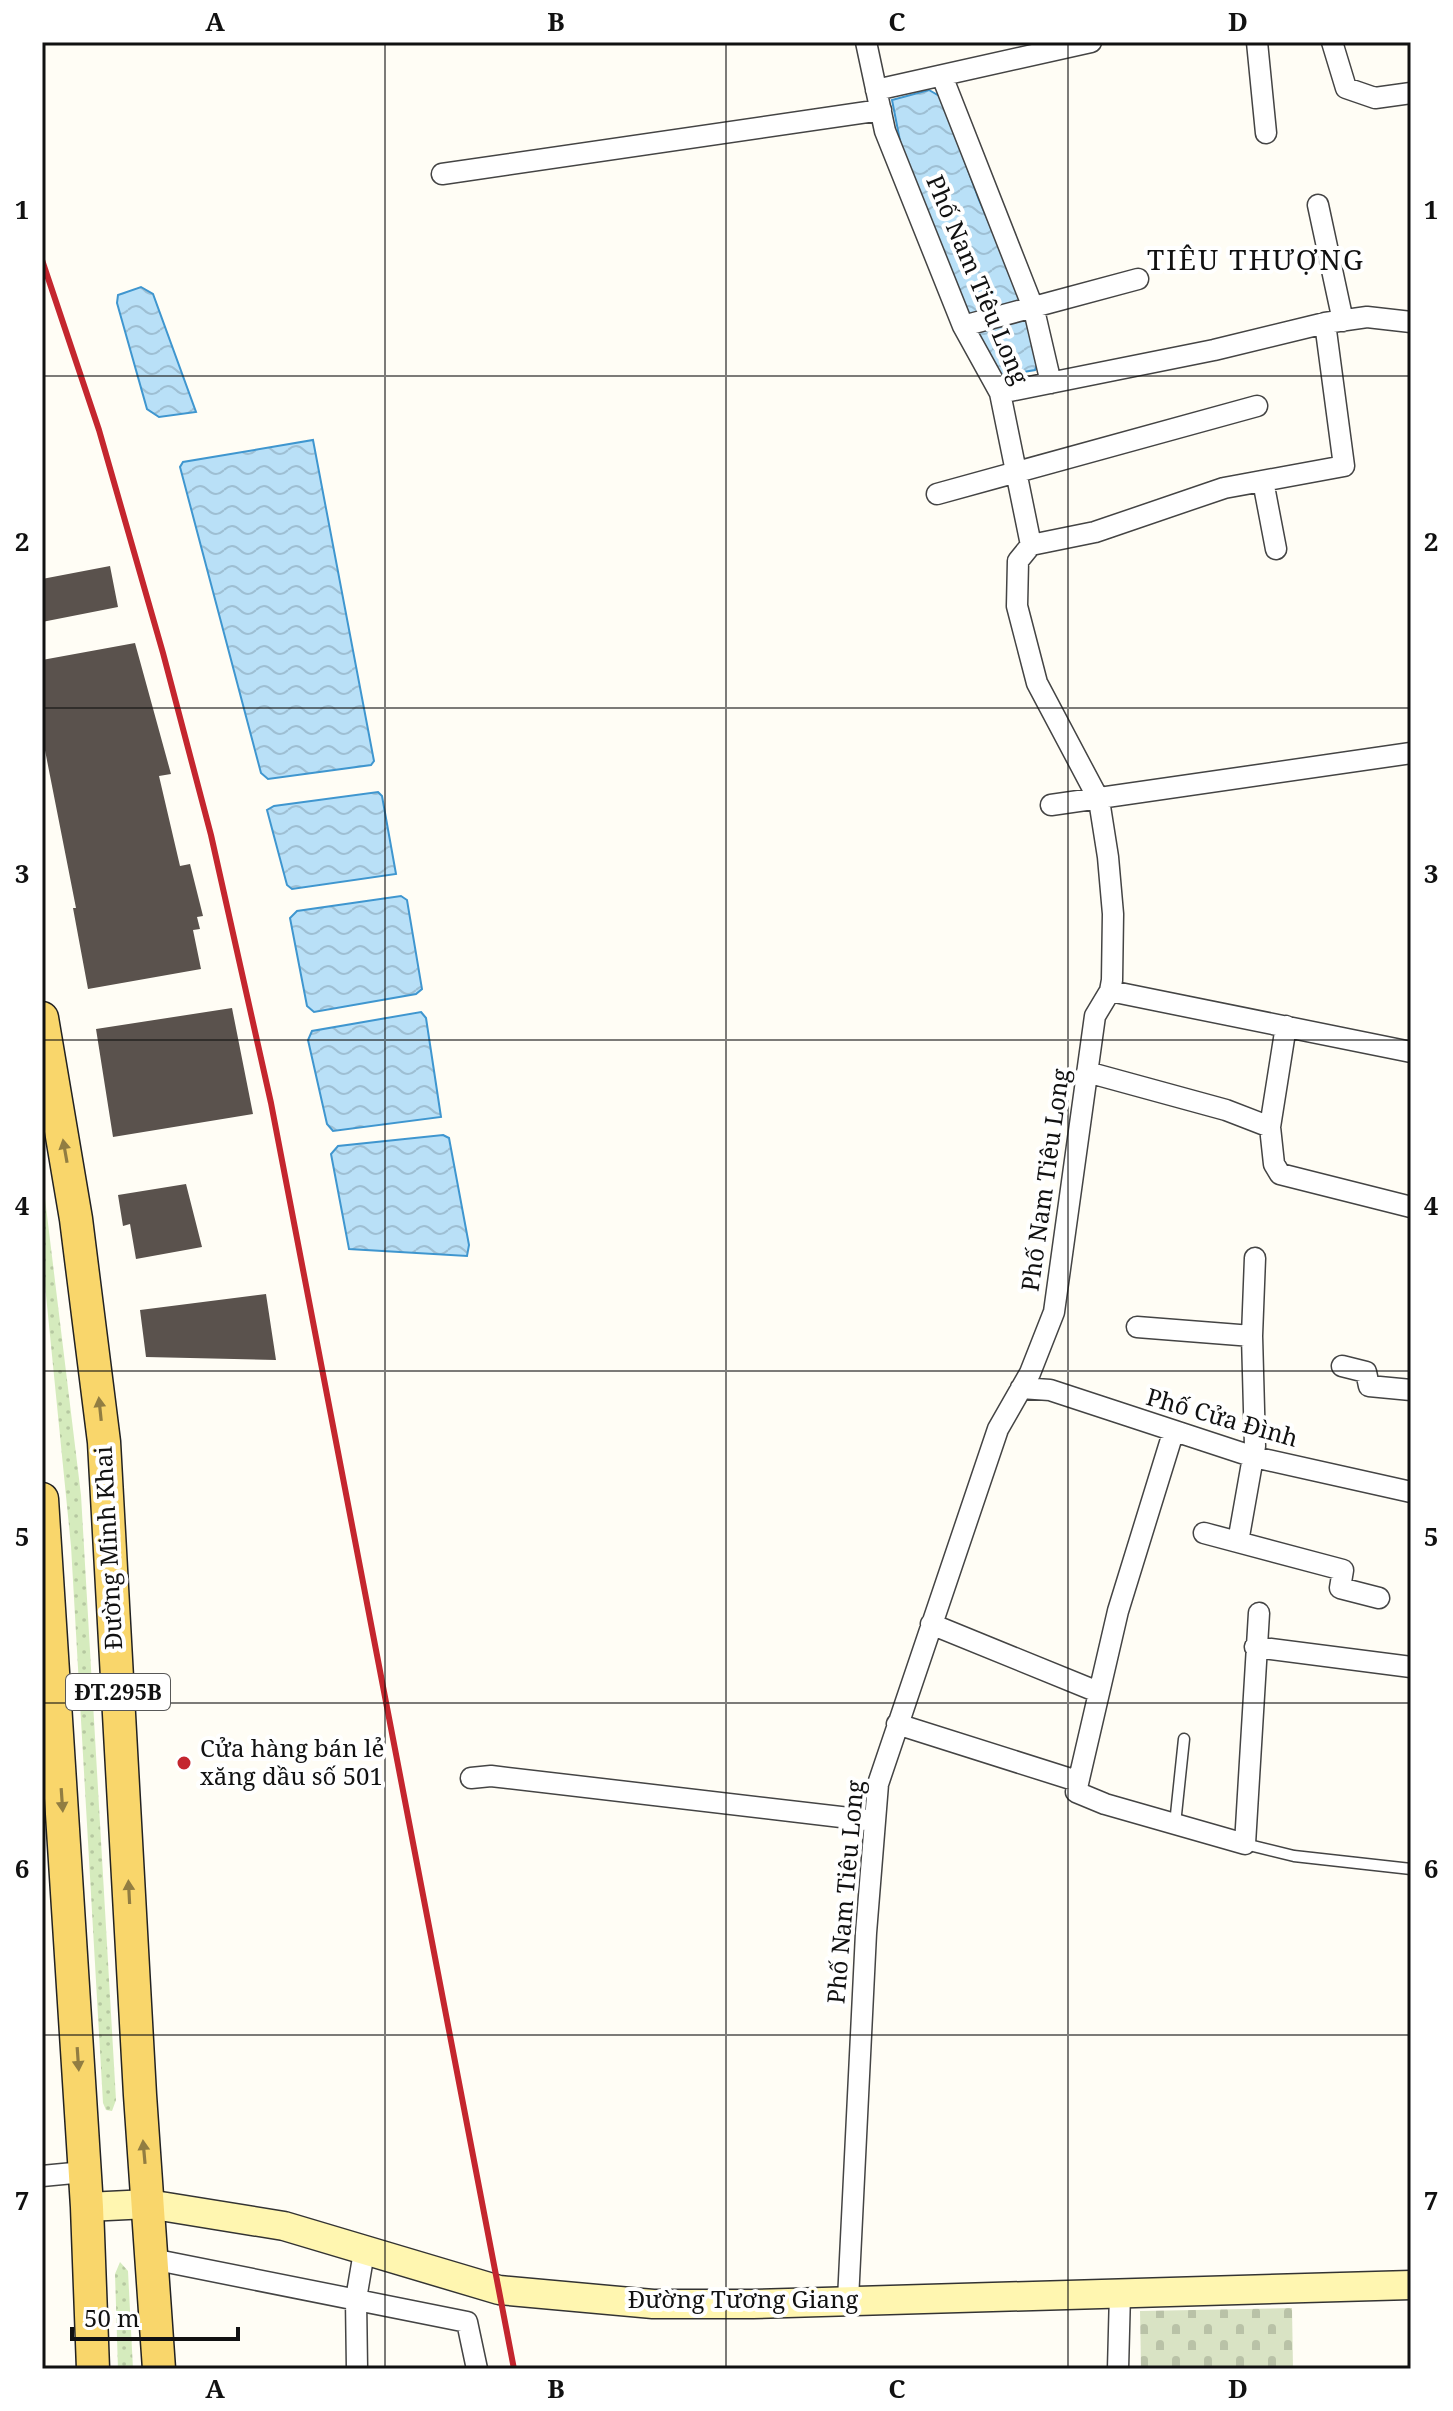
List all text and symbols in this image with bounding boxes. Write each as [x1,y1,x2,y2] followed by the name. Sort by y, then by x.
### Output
[205,3,225,39] text: A
[547,3,565,39] text: B
[888,3,906,39] text: C
[1228,3,1248,39] text: D
[919,170,1037,389] street label: Phố Nam Tiêu Long
[15,191,29,227] text: 1
[1424,191,1438,227] text: 1
[1147,240,1365,278] district label: TIÊU THƯỢNG
[15,523,29,559] text: 2
[1424,523,1438,559] text: 2
[15,855,29,891] text: 3
[1424,855,1438,891] text: 3
[1013,1066,1076,1293] street label: Phố Nam Tiêu Long
[58,1139,70,1164] one-way arrow
[15,1187,30,1223] text: 4
[1424,1187,1439,1223] text: 4
[1143,1379,1302,1454] street label: Phố Cửa Đình
[94,1396,107,1421] one-way arrow
[86,1445,129,1651] street label: Đường Minh Khai
[15,1518,29,1554] text: 5
[1424,1518,1438,1554] text: 5
[66,1674,170,1710] road number: ĐT.295B
[200,1731,384,1792] place label: Cửa hàng bán lẻ xăng dầu số 501
[175,1754,193,1772] marker: Cửa hàng bán lẻ xăng dầu số 501
[818,1779,871,2005] street label: Phố Nam Tiêu Long
[55,1788,68,1813] one-way arrow
[15,1850,29,1886] text: 6
[1424,1850,1438,1886] text: 6
[122,1879,135,1904] one-way arrow
[71,2047,84,2072] one-way arrow
[137,2139,150,2164] one-way arrow
[15,2182,29,2218] text: 7
[1424,2182,1438,2218] text: 7
[628,2282,858,2315] street label: Đường Tương Giang
[72,2291,238,2341] scale bar
[84,2301,140,2334] text: 50 m
[205,2370,225,2406] text: A
[547,2370,565,2406] text: B
[888,2370,906,2406] text: C
[1228,2370,1248,2406] text: D

